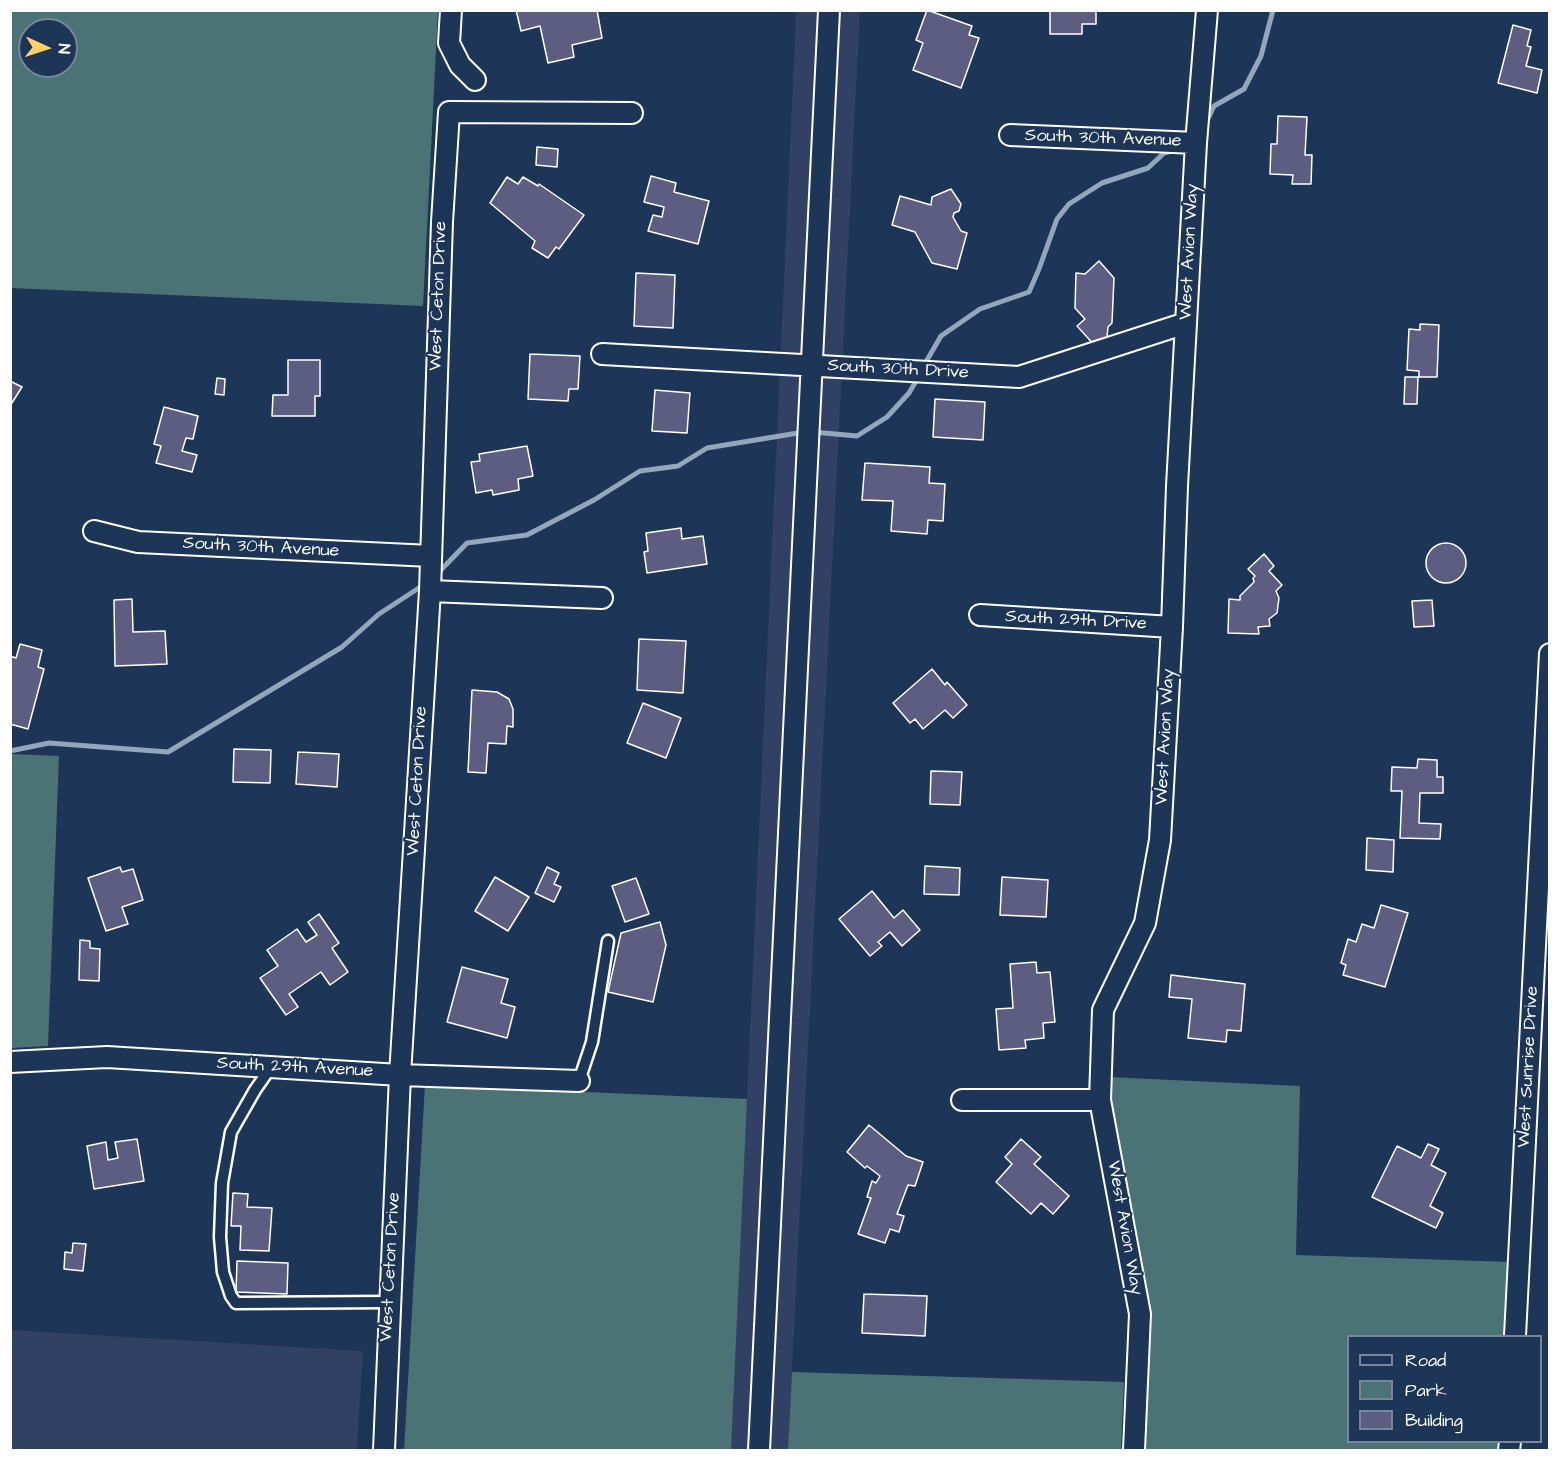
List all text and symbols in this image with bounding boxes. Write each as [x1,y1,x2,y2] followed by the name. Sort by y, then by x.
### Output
[18,18,78,78] north arrow
[53,43,75,54] text: N
[1024,125,1182,153] street label: South 30th Avenue
[1176,183,1204,321] street label: West Avion Way
[426,221,452,371] street label: West Ceton Drive
[827,356,969,384] street label: South 30th Drive
[182,533,340,563] street label: South 30th Avenue
[1005,607,1147,635] street label: South 29th Drive
[1152,668,1180,806] street label: West Avion Way
[403,706,433,856] street label: West Ceton Drive
[1514,986,1544,1148] street label: West Sunrise Drive
[216,1053,374,1083] street label: South 29th Avenue
[1102,1159,1146,1297] street label: West Avion Way
[376,1192,406,1342] street label: West Ceton Drive
[1347,1335,1542,1443] legend
[1405,1348,1446,1373] text: Road
[1405,1378,1447,1403] text: Park
[1405,1408,1463,1433] text: Building

